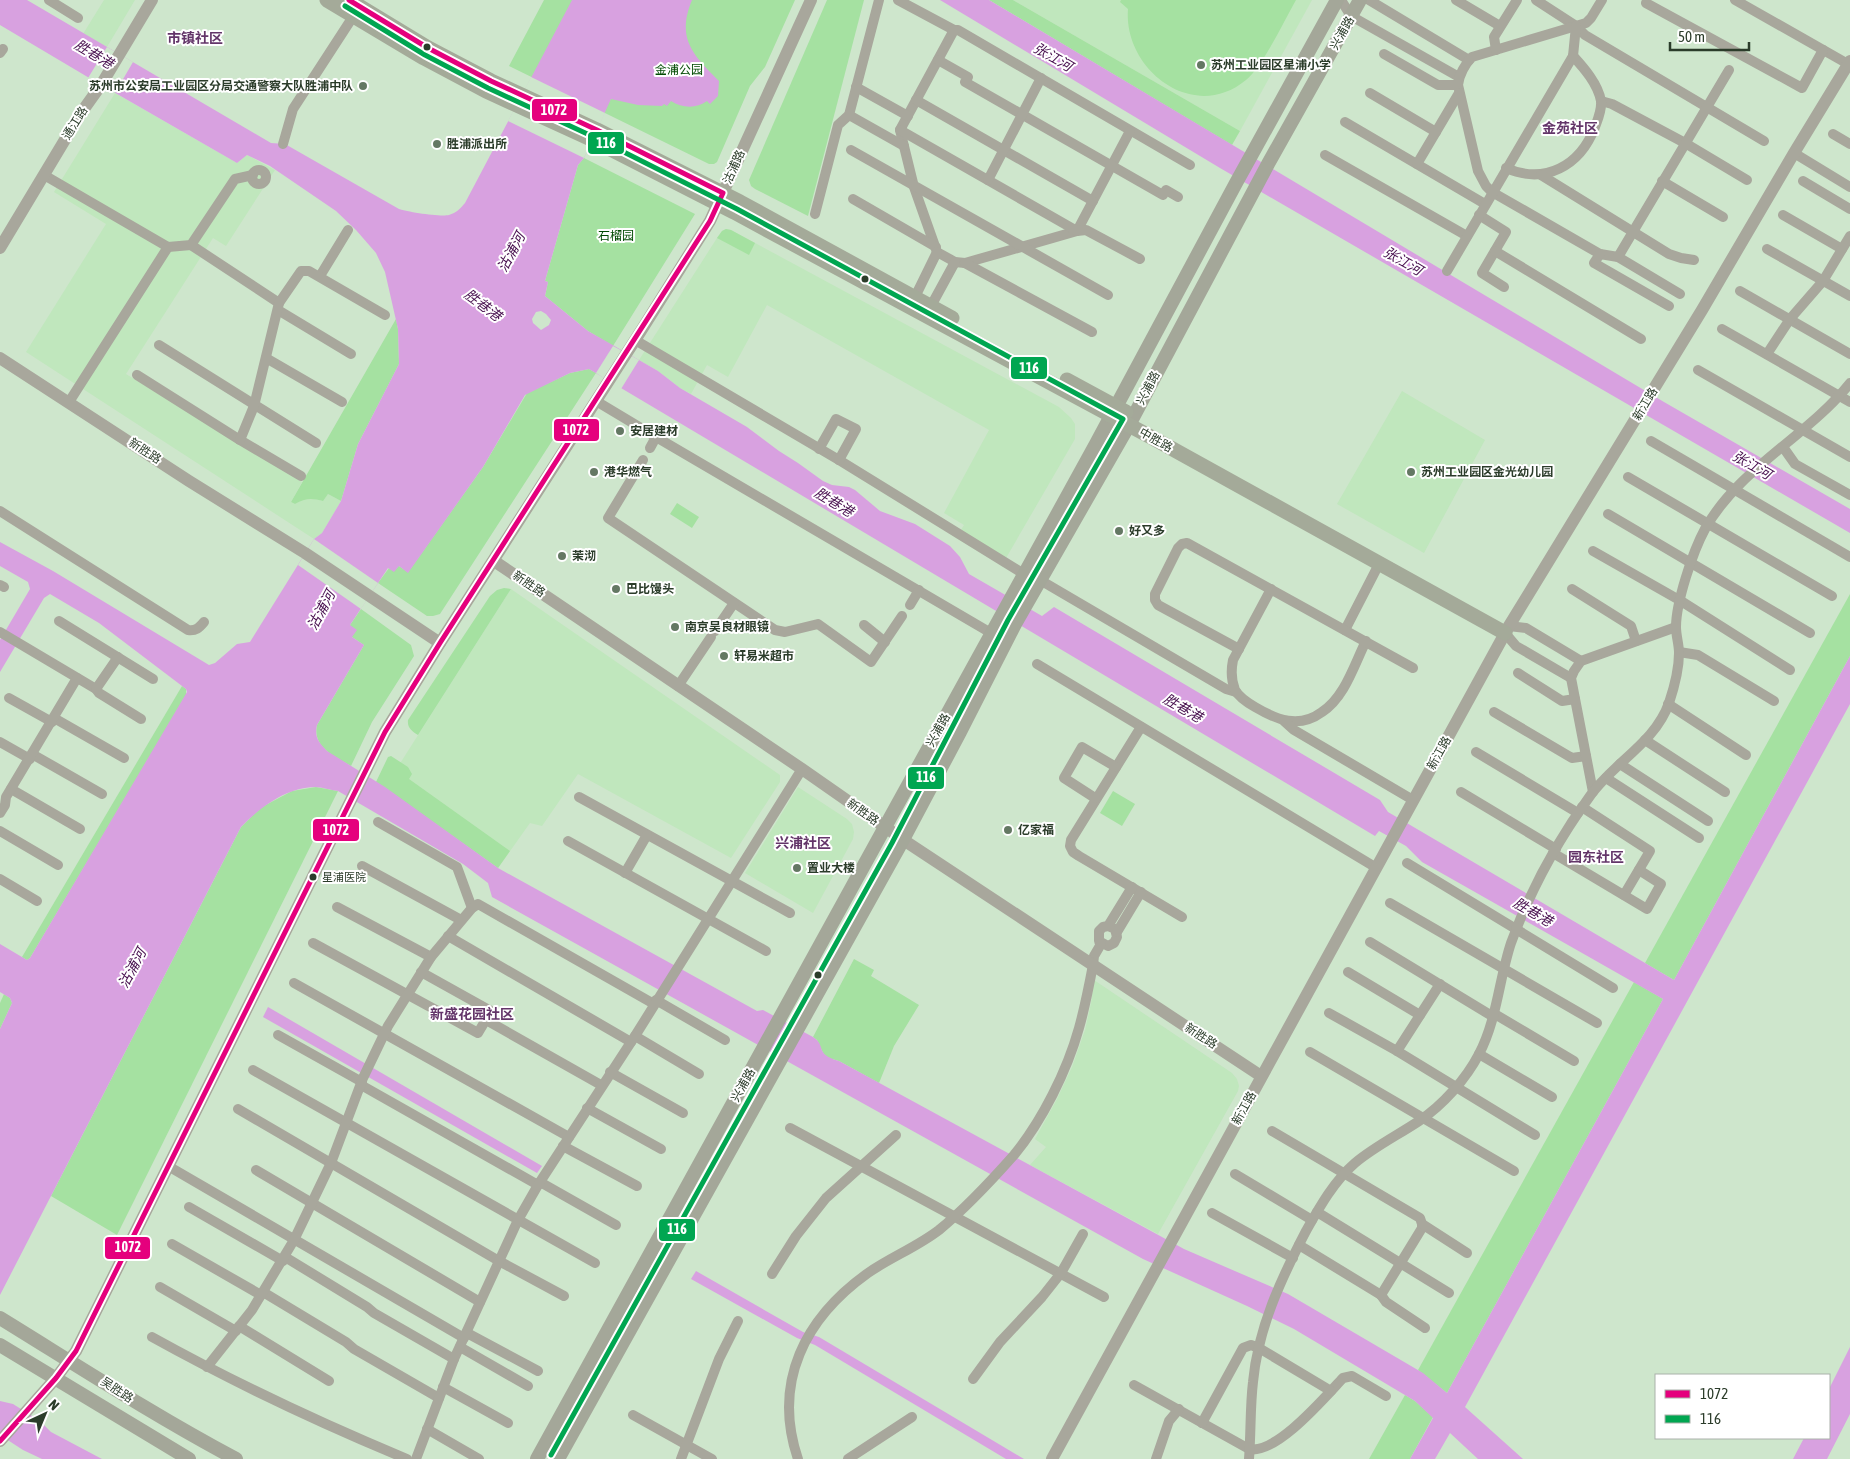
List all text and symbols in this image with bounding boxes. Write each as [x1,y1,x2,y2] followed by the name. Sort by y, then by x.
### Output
[1327,14,1357,52] street label: 兴浦路
[1670,20,1749,52] scale bar
[1678,28,1705,45] text: 50 m
[167,30,223,46] district label: 市镇社区
[72,36,118,73] water label: 胜巷港
[1031,40,1078,76] water label: 张江河
[422,42,432,52] unlabelled marker
[1211,58,1331,72] place label: 苏州工业园区星浦小学
[1195,59,1207,71] marker: 苏州工业园区星浦小学
[655,63,703,77] park label: 金浦公园
[89,79,353,93] place label: 苏州市公安局工业园区分局交通警察大队胜浦中队
[357,80,369,92] marker: 苏州市公安局工业园区分局交通警察大队胜浦中队
[531,98,578,122] line badge: 1072
[541,102,568,118] text: 1072
[60,104,90,142] street label: 通江路
[1542,120,1598,136] district label: 金苑社区
[587,131,625,155] line badge: 116
[596,135,616,151] text: 116
[447,137,507,151] place label: 胜浦派出所
[431,138,443,150] marker: 胜浦派出所
[720,148,748,186] street label: 沽浦路
[494,227,529,274] water label: 沽浦河
[598,229,634,243] park label: 石榴园
[1381,244,1428,280] water label: 张江河
[860,274,870,284] unlabelled marker
[461,286,506,325] water label: 胜巷港
[1010,356,1048,380] line badge: 116
[1019,360,1039,376] text: 116
[1133,369,1163,407] street label: 兴浦路
[1630,385,1660,423] street label: 新江路
[553,418,600,442] line badge: 1072
[563,422,590,438] text: 1072
[630,424,678,438] place label: 安居建材
[614,425,626,437] marker: 安居建材
[1137,425,1175,455] street label: 中胜路
[126,435,164,467] street label: 新胜路
[1730,448,1777,484] water label: 张江河
[604,465,652,479] place label: 港华燃气
[1421,465,1553,479] place label: 苏州工业园区金光幼儿园
[588,466,600,478] marker: 港华燃气
[1405,466,1417,478] marker: 苏州工业园区金光幼儿园
[812,484,858,521] water label: 胜巷港
[1129,524,1165,538] place label: 好又多
[1113,525,1125,537] marker: 好又多
[572,549,596,563] place label: 茉沏
[556,550,568,562] marker: 茉沏
[510,568,548,600] street label: 新胜路
[626,582,674,596] place label: 巴比馒头
[610,583,622,595] marker: 巴比馒头
[304,585,339,632] water label: 沽浦河
[685,620,769,634] place label: 南京吴良材眼镜
[669,621,681,633] marker: 南京吴良材眼镜
[734,649,794,663] place label: 轩易米超市
[718,650,730,662] marker: 轩易米超市
[1161,691,1207,726] water label: 胜巷港
[923,711,953,749] street label: 兴浦路
[1424,734,1454,772] street label: 新江路
[907,766,945,790] line badge: 116
[916,769,936,785] text: 116
[844,796,882,828] street label: 新胜路
[312,818,360,842] line badge: 1072
[323,822,350,838] text: 1072
[1018,823,1054,837] place label: 亿家福
[1002,824,1014,836] marker: 亿家福
[775,835,831,851] district label: 兴浦社区
[1568,849,1624,865] district label: 园东社区
[807,861,855,875] place label: 置业大楼
[791,862,803,874] marker: 置业大楼
[322,871,366,883] place label: 星浦医院
[308,872,318,882] marker: 星浦医院
[1511,895,1557,930] water label: 胜巷港
[115,943,150,990] water label: 沽浦河
[813,970,823,980] unlabelled marker
[430,1006,514,1022] district label: 新盛花园社区
[1182,1020,1220,1052] street label: 新胜路
[728,1066,758,1104] street label: 兴浦路
[1229,1089,1259,1127] street label: 新江路
[658,1218,696,1242] line badge: 116
[667,1221,687,1237] text: 116
[104,1236,151,1260] line badge: 1072
[115,1239,142,1255] text: 1072
[98,1374,136,1406] street label: 吴胜路
[1655,1374,1830,1439] legend
[1700,1385,1728,1402] text: 1072
[20,1389,70,1439] north arrow
[46,1396,63,1413] text: N
[1700,1410,1721,1427] text: 116

